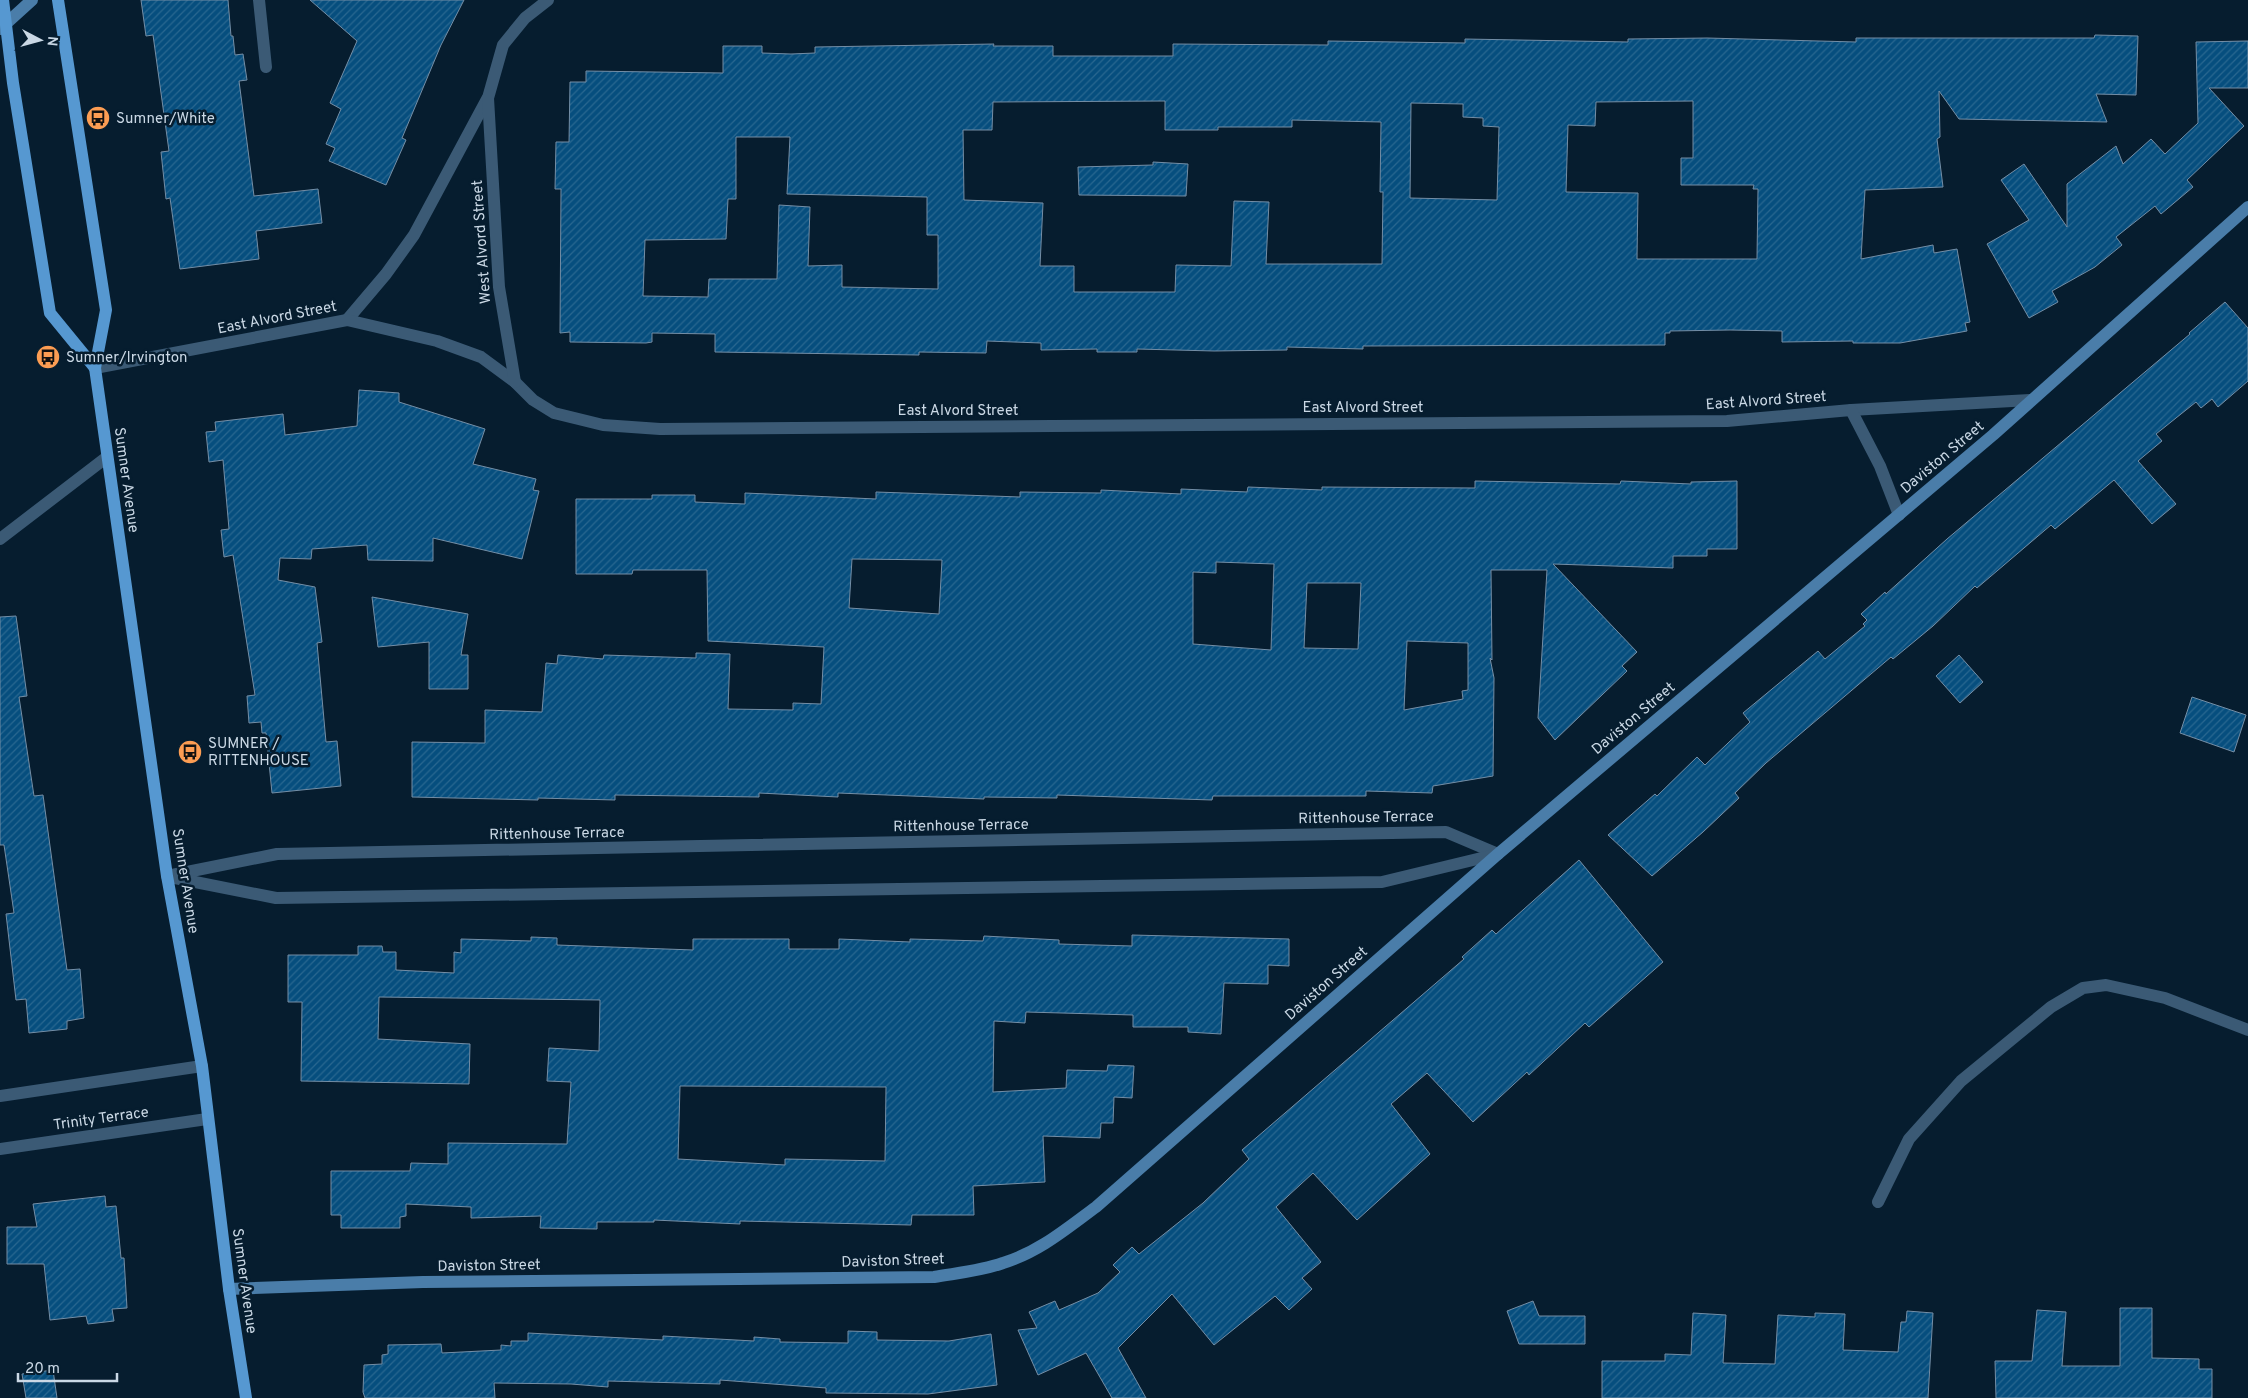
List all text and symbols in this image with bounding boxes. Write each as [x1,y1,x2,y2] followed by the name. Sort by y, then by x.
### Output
[15,15,65,65] north arrow
[42,35,60,47] text: N
[85,105,111,131] bus stop icon: Sumner/White
[116,110,215,129] place label: Sumner/White
[469,179,496,305] street label: West Alvord Street
[216,298,338,339] street label: East Alvord Street
[35,344,61,370] bus stop icon: Sumner/Irvington
[66,349,188,368] place label: Sumner/Irvington
[1705,388,1827,415] street label: East Alvord Street
[1302,399,1424,418] street label: East Alvord Street
[897,402,1019,421] street label: East Alvord Street
[1897,418,1989,499] street label: Daviston Street
[109,426,142,534] street label: Sumner Avenue
[1588,679,1680,760] street label: Daviston Street
[208,735,309,771] place label: SUMNER / RITTENHOUSE
[177,739,203,765] bus stop icon: SUMNER / RITTENHOUSE
[1298,808,1434,829] street label: Rittenhouse Terrace
[893,816,1029,837] street label: Rittenhouse Terrace
[489,824,625,845] street label: Rittenhouse Terrace
[167,827,202,935] street label: Sumner Avenue
[1282,943,1372,1025] street label: Daviston Street
[52,1103,150,1136] street label: Trinity Terrace
[227,1227,260,1335] street label: Sumner Avenue
[841,1250,945,1273] street label: Daviston Street
[437,1256,541,1277] street label: Daviston Street
[18,1350,116,1382] scale bar
[25,1360,60,1379] text: 20 m

